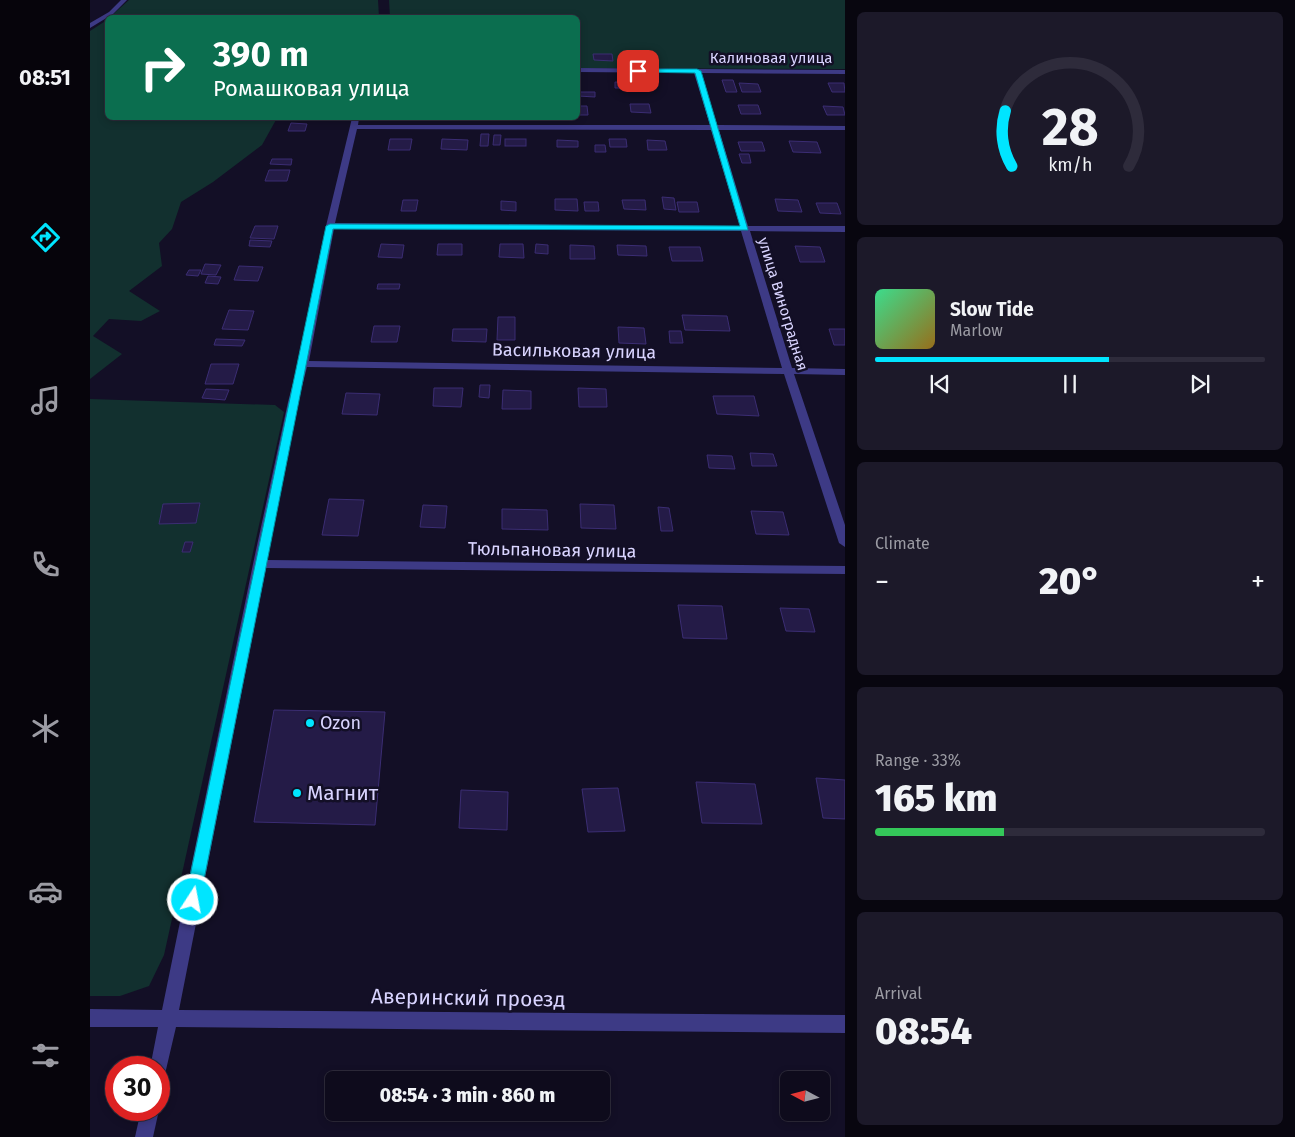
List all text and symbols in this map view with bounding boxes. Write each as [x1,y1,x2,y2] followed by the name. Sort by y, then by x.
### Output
[213,33,309,75] text: 390 m
[130,35,195,100] icon: right
[710,49,832,67] street label: Калиновая улица
[617,50,659,92] pin
[624,57,652,85] icon: arrive
[19,64,71,91] text: 08:51
[213,75,410,102] text: Ромашковая улица
[1041,96,1099,159] text: 28
[1048,154,1092,176] text: km/h
[28,220,63,255] icon: directions
[754,235,812,373] street label: улица Виноградная
[950,298,1034,321] text: Slow Tide
[950,321,1003,340] text: Marlow
[492,339,656,363] street label: Васильковая улица
[926,370,954,398] icon: previous
[1056,370,1084,398] icon: pause
[1186,370,1214,398] icon: next
[28,383,63,418] icon: music
[875,534,930,553] text: Climate
[468,538,636,562] street label: Тюльпановая улица
[28,547,63,582] icon: phone
[1039,558,1101,604] text: 20°
[875,565,889,598] text: −
[1251,565,1265,598] text: +
[28,711,63,746] icon: climate
[320,712,361,734] place label: Ozon
[304,717,316,729] marker: Ozon
[875,751,961,770] text: Range · 33%
[875,775,997,821] text: 165 km
[307,780,379,806] place label: Магнит
[291,787,303,799] marker: Магнит
[166,873,218,925] position arrow
[28,874,63,909] icon: car
[371,983,565,1013] street label: Аверинский проезд
[875,984,922,1003] text: Arrival
[875,1008,972,1054] text: 08:54
[28,1038,63,1073] icon: filters
[105,1056,170,1121] speed limit sign: 30
[780,1071,830,1121] north arrow
[780,1071,830,1121] map controls
[380,1084,555,1107] text: 08:54 · 3 min · 860 m

